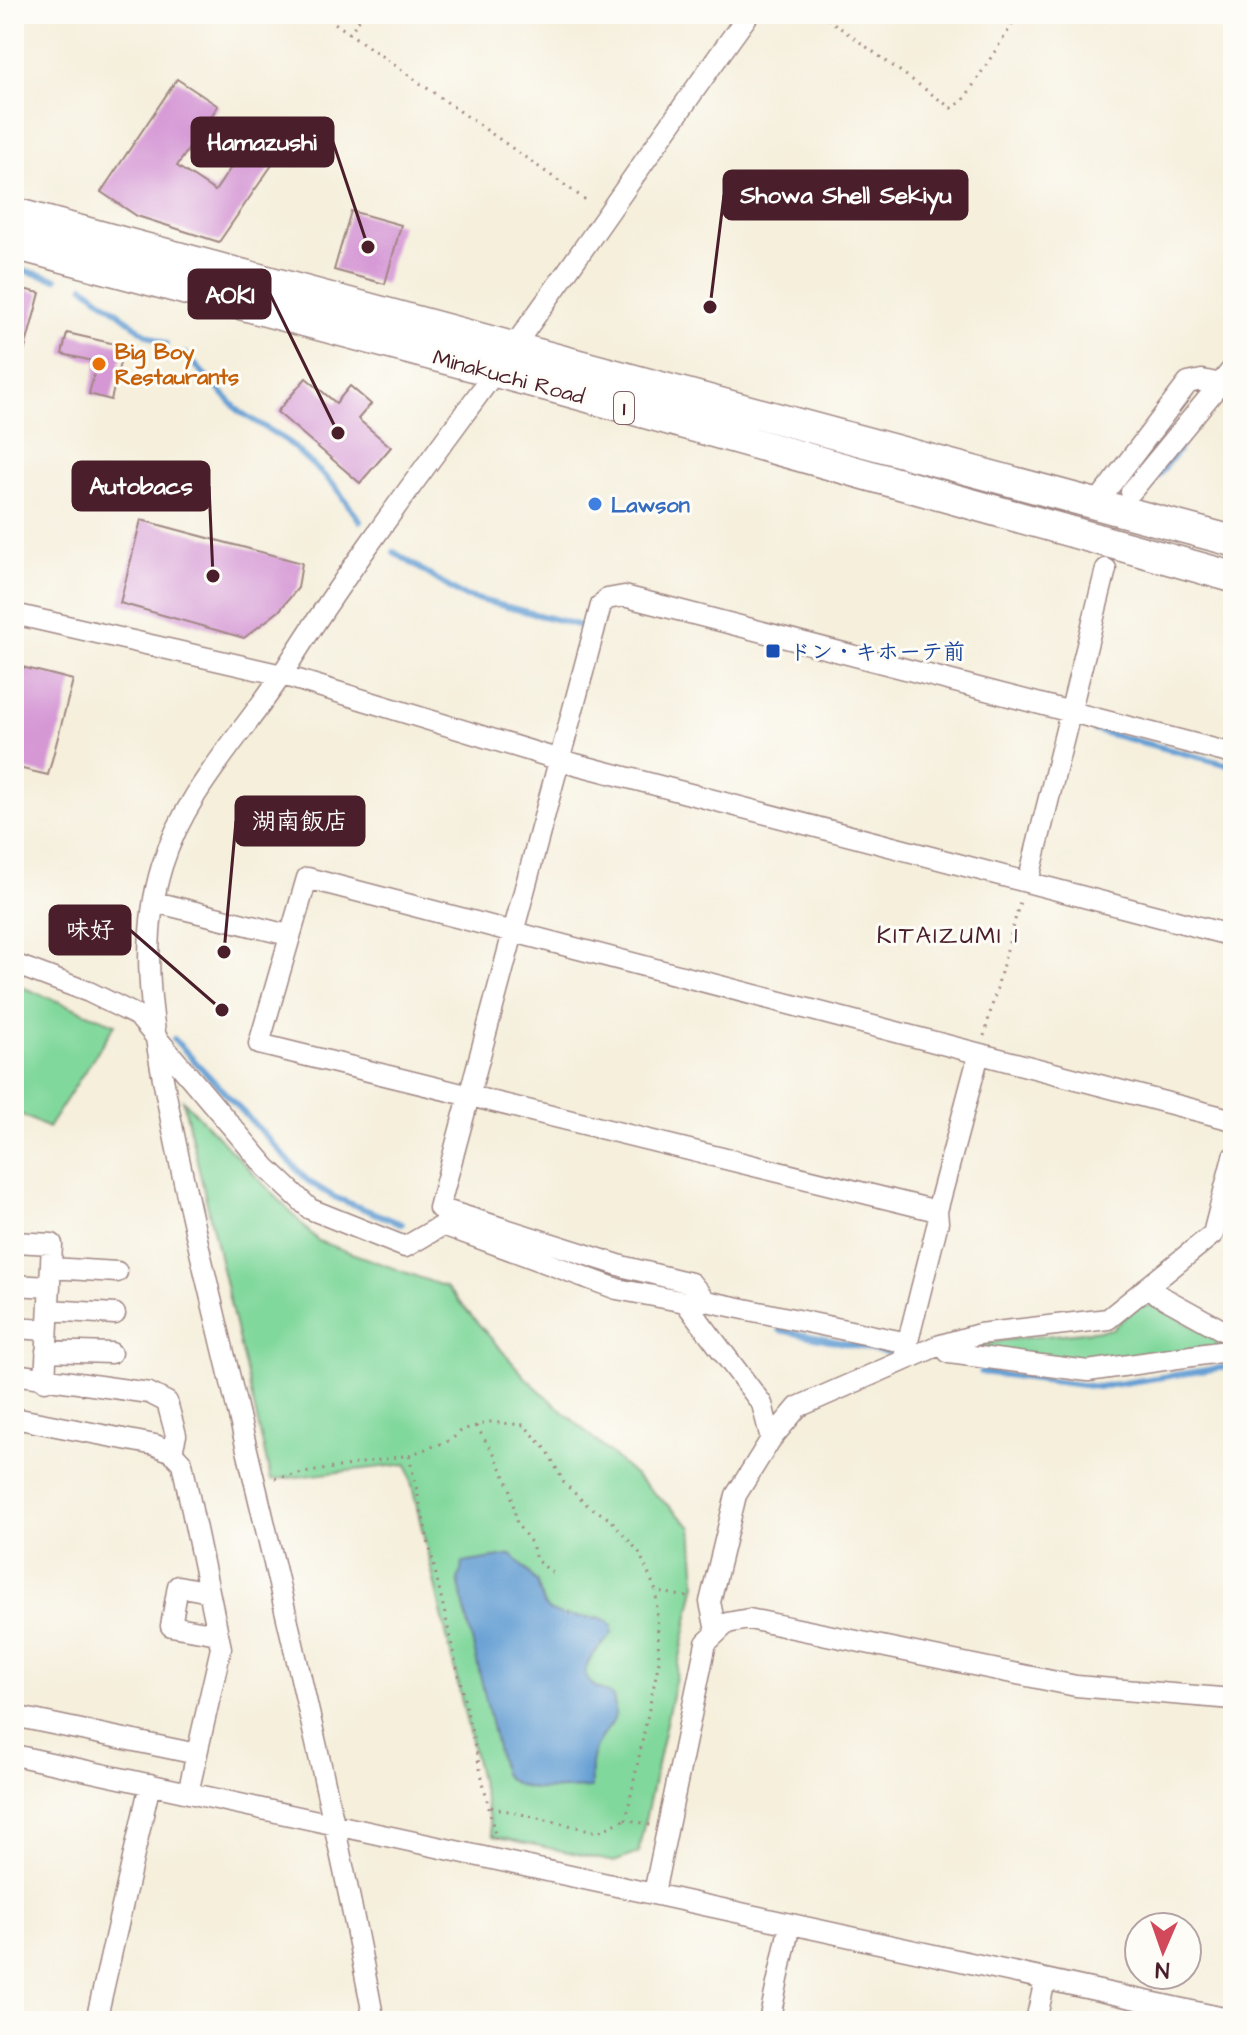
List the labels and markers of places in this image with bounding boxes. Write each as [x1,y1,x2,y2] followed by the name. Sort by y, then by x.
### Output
[192,118,333,166] callout: Hamazushi
[724,171,967,219] callout: Showa Shell Sekiyu
[189,270,270,318] callout: AOKI
[115,337,239,393] place label: Big Boy Restaurants
[90,355,108,373] marker: Big Boy Restaurants
[73,462,209,510] callout: Autobacs
[611,490,690,521] place label: Lawson
[586,495,604,513] marker: Lawson
[789,637,965,668] place label: ドン・キホーテ前
[764,642,782,660] marker: ドン・キホーテ前
[236,797,364,845] callout: 湖南飯店
[50,906,130,954] callout: 味好

